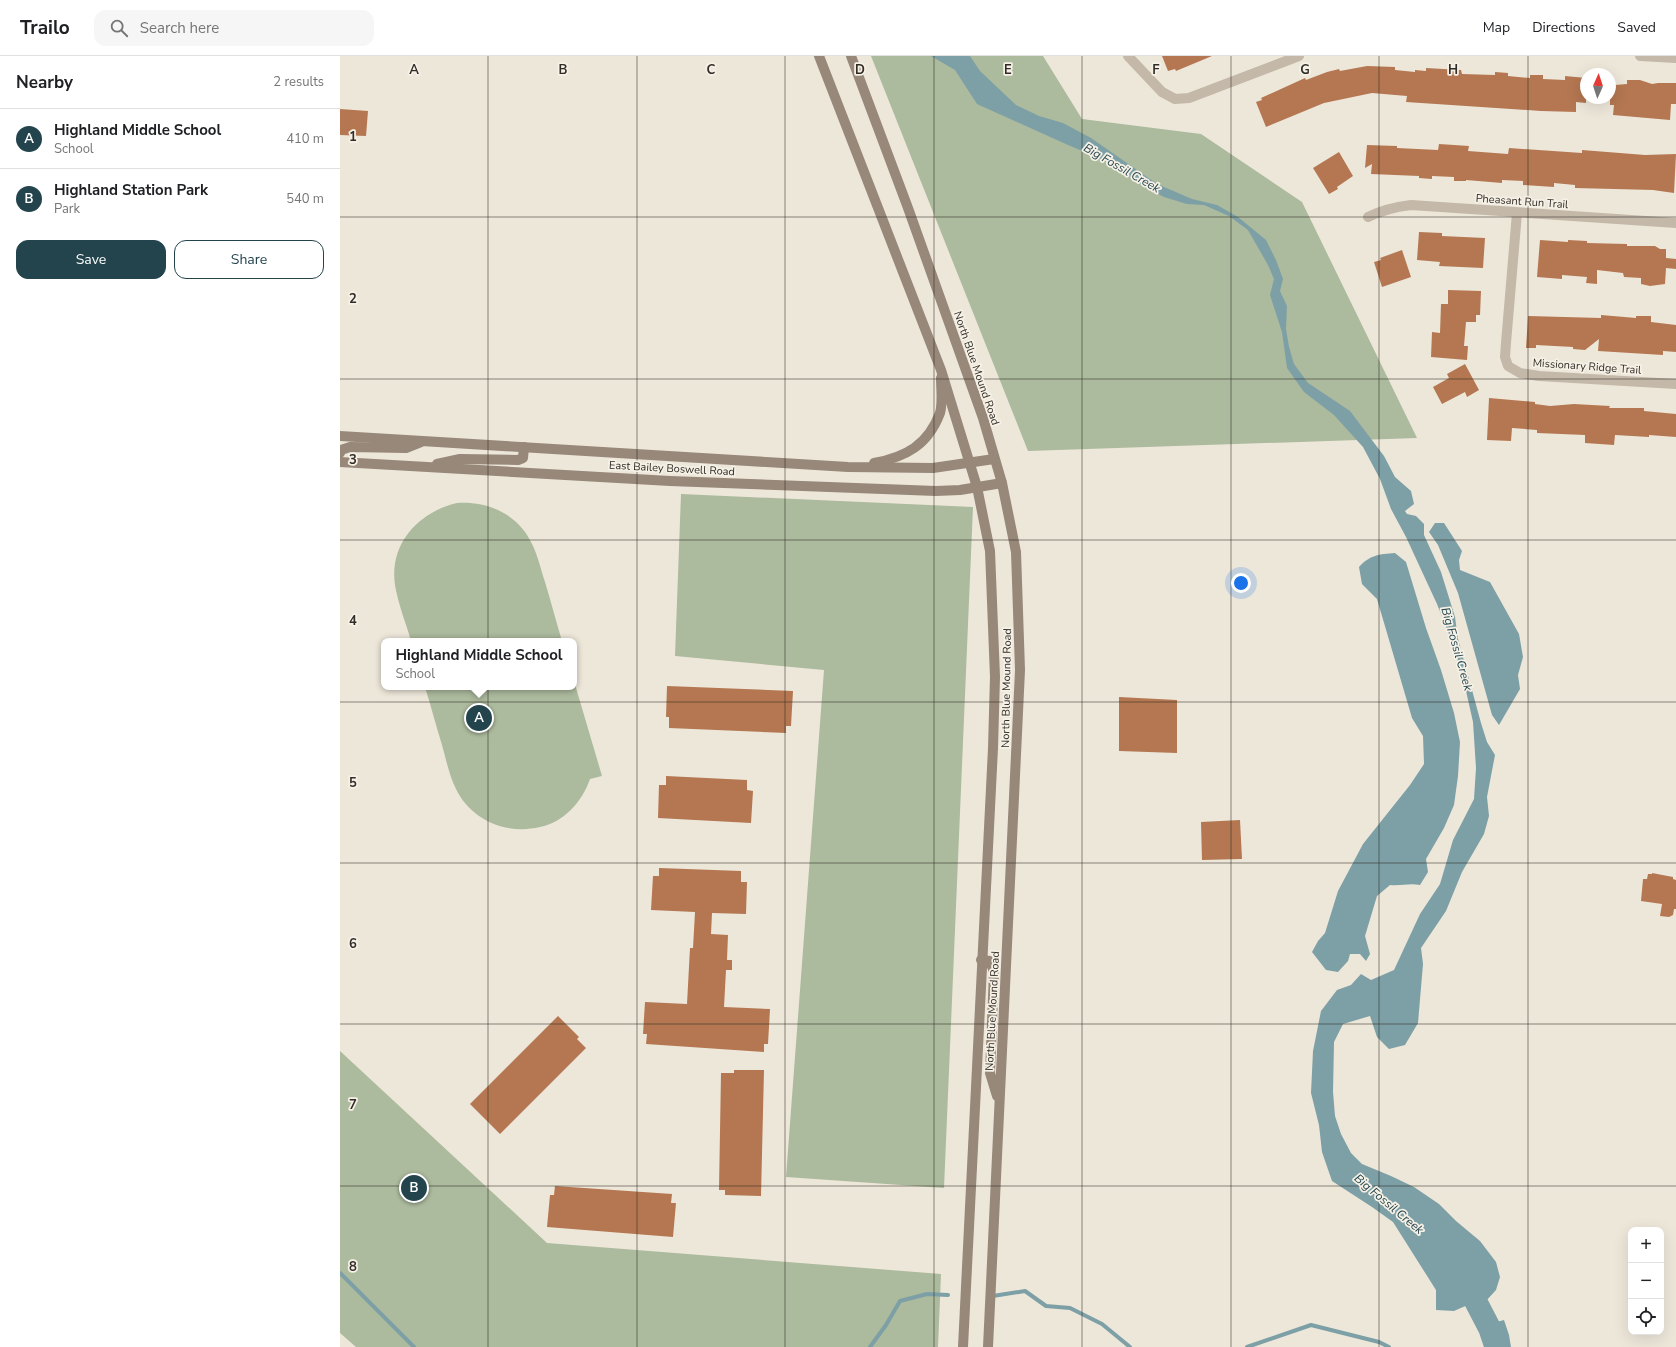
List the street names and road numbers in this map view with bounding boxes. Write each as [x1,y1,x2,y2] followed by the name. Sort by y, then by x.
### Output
[1475,191,1570,212] street label: Pheasant Run Trail
[950,309,1003,427] street label: North Blue Mound Road
[1532,355,1642,378] street label: Missionary Ridge Trail
[609,458,735,479] street label: East Bailey Boswell Road
[998,628,1015,748] street label: North Blue Mound Road
[982,951,1003,1071] street label: North Blue Mound Road

